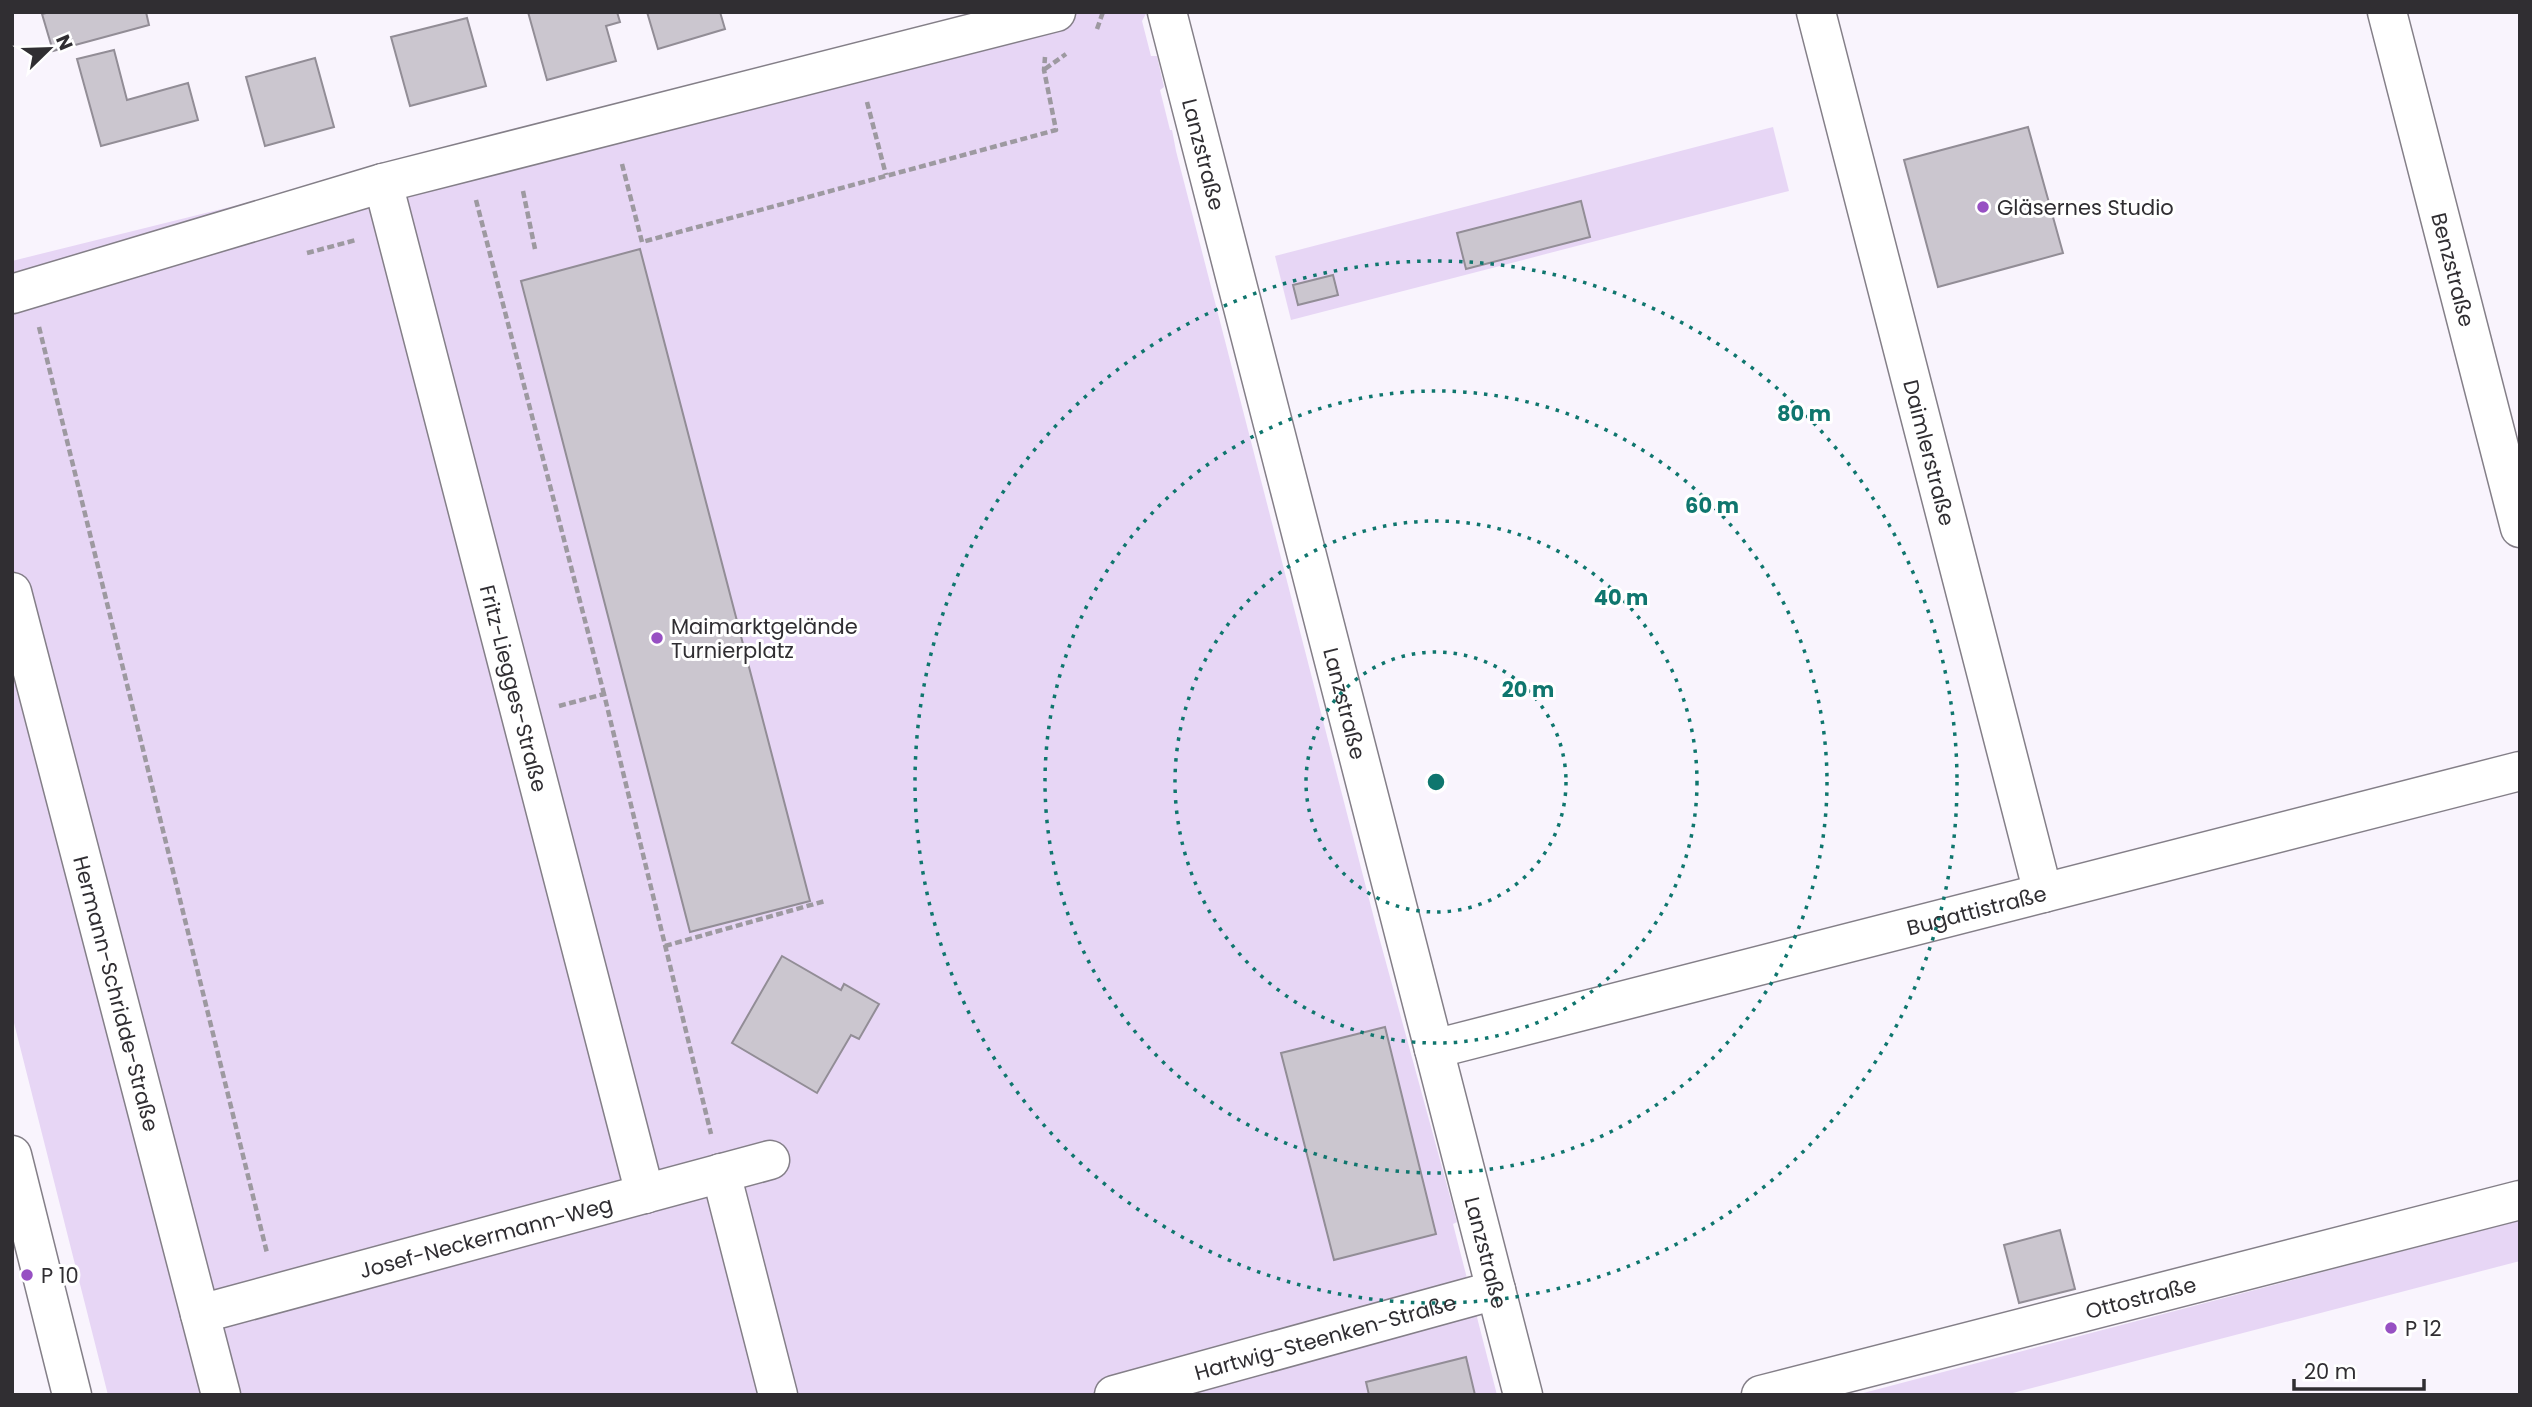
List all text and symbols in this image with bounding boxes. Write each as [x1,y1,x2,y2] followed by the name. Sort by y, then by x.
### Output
[14,14,84,84] north arrow
[49,31,79,54] text: N
[1175,95,1232,213] street label: Lanzstraße
[1997,193,2174,222] place label: Gläsernes Studio
[1975,199,1991,215] marker: Gläsernes Studio
[2425,209,2482,330] street label: Benzstraße
[1897,376,1962,529] street label: Daimlerstraße
[1777,399,1831,428] text: 80 m
[1685,491,1739,520] text: 60 m
[473,582,555,795] street label: Fritz-Liegges-Straße
[1594,583,1648,612] text: 40 m
[671,612,858,665] place label: Maimarktgelände Turnierplatz
[649,630,665,646] marker: Maimarktgelände Turnierplatz
[1317,644,1373,762] street label: Lanzstraße
[1502,675,1554,704] text: 20 m
[1424,770,1448,794] centre of rings
[67,853,166,1135] street label: Hermann-Schridde-Straße
[1904,878,2049,942] street label: Bugattistraße
[356,1189,616,1285] street label: Josef-Neckermann-Weg
[1458,1194,1515,1312] street label: Lanzstraße
[41,1261,79,1290] place label: P 10
[19,1267,35,1283] marker: P 10
[2082,1269,2199,1326] street label: Ottostraße
[1191,1287,1459,1387] street label: Hartwig-Steenken-Straße
[2405,1314,2442,1343] place label: P 12
[2383,1320,2399,1336] marker: P 12
[2294,1348,2424,1392] scale bar
[2304,1357,2357,1386] text: 20 m

